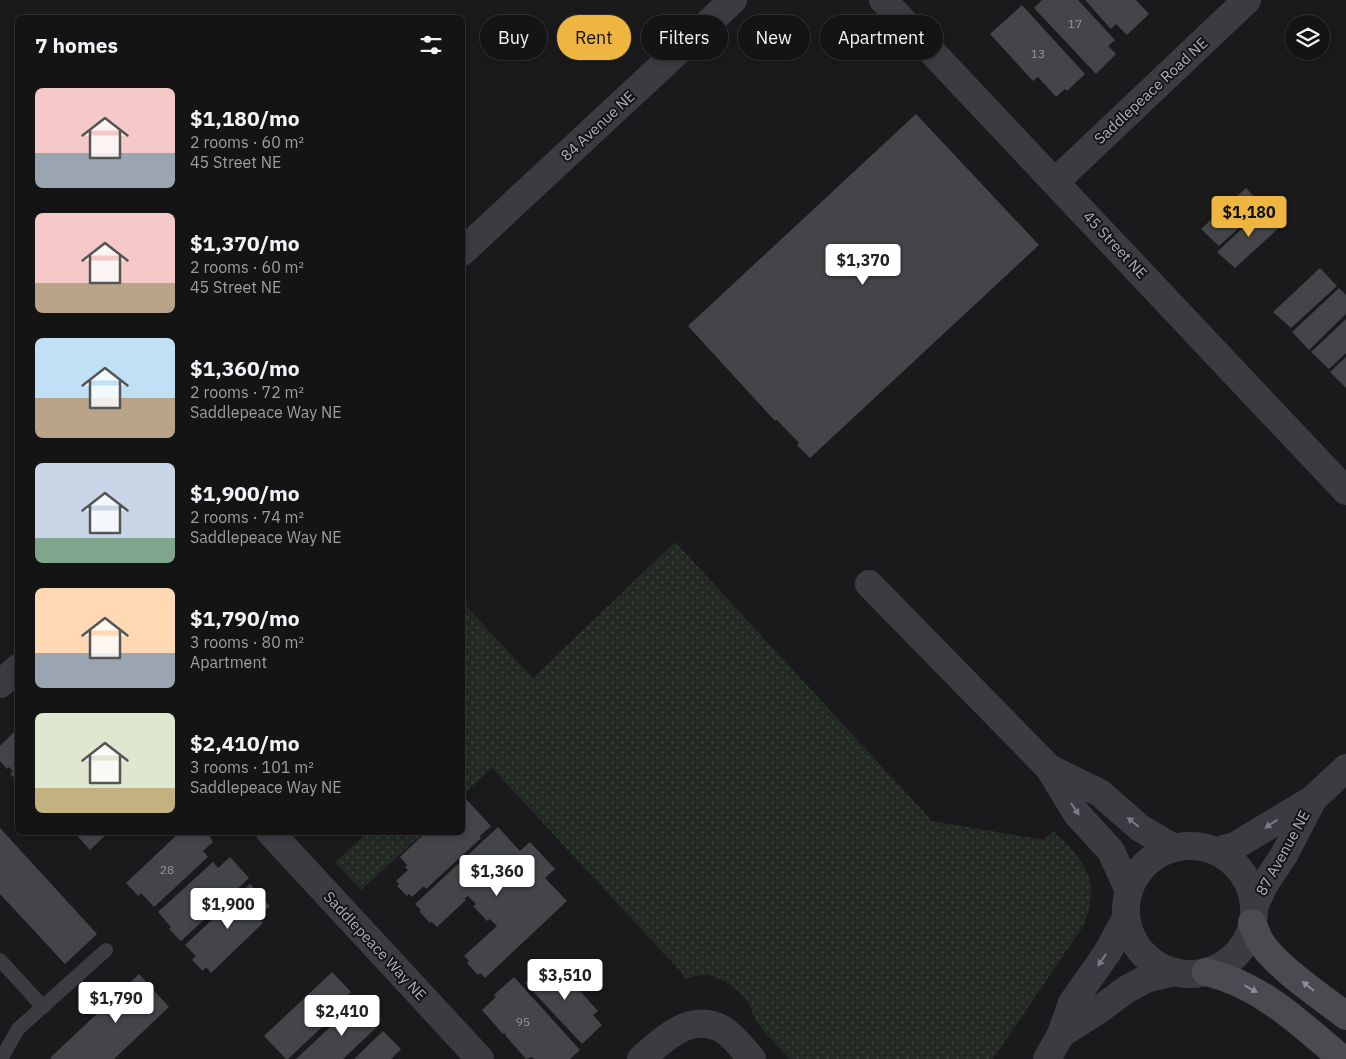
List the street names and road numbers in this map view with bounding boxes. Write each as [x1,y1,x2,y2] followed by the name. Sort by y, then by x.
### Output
[1090,33,1211,148] street label: Saddlepeace Road NE
[557,86,639,165] street label: 84 Avenue NE
[1079,207,1151,282] street label: 45 Street NE
[1251,807,1314,899] street label: 87 Avenue NE
[320,887,431,1004] street label: Saddlepeace Way NE

